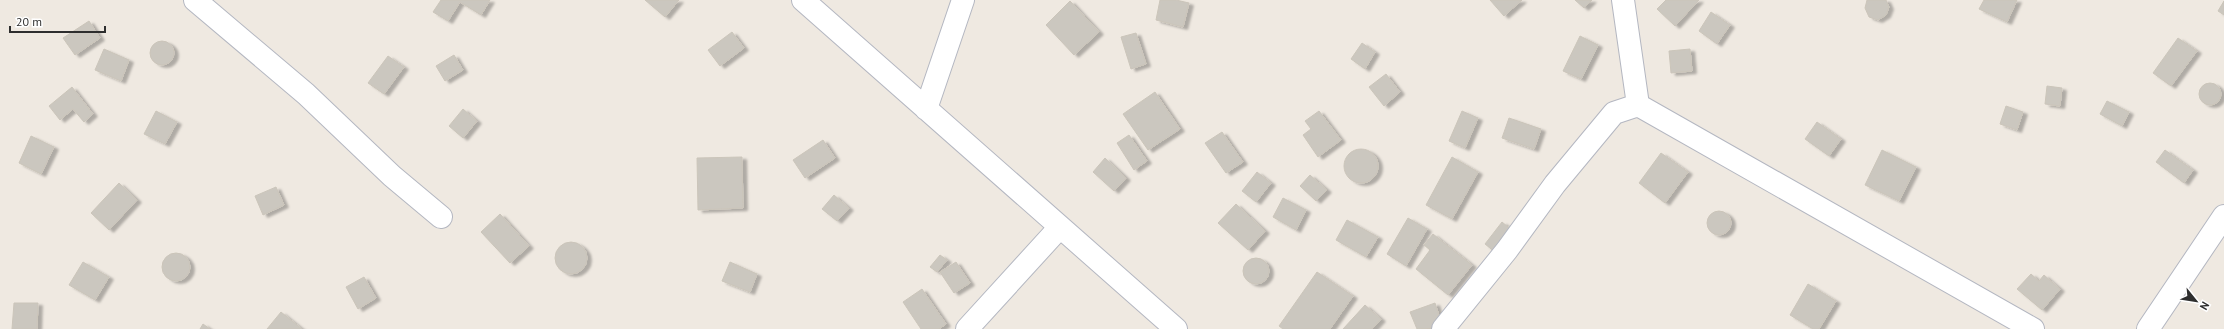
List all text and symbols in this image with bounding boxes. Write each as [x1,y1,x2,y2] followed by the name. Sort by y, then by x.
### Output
[10,8,105,34] scale bar
[16,14,42,29] text: 20 m
[2176,281,2216,321] north arrow
[2197,299,2213,313] text: N

